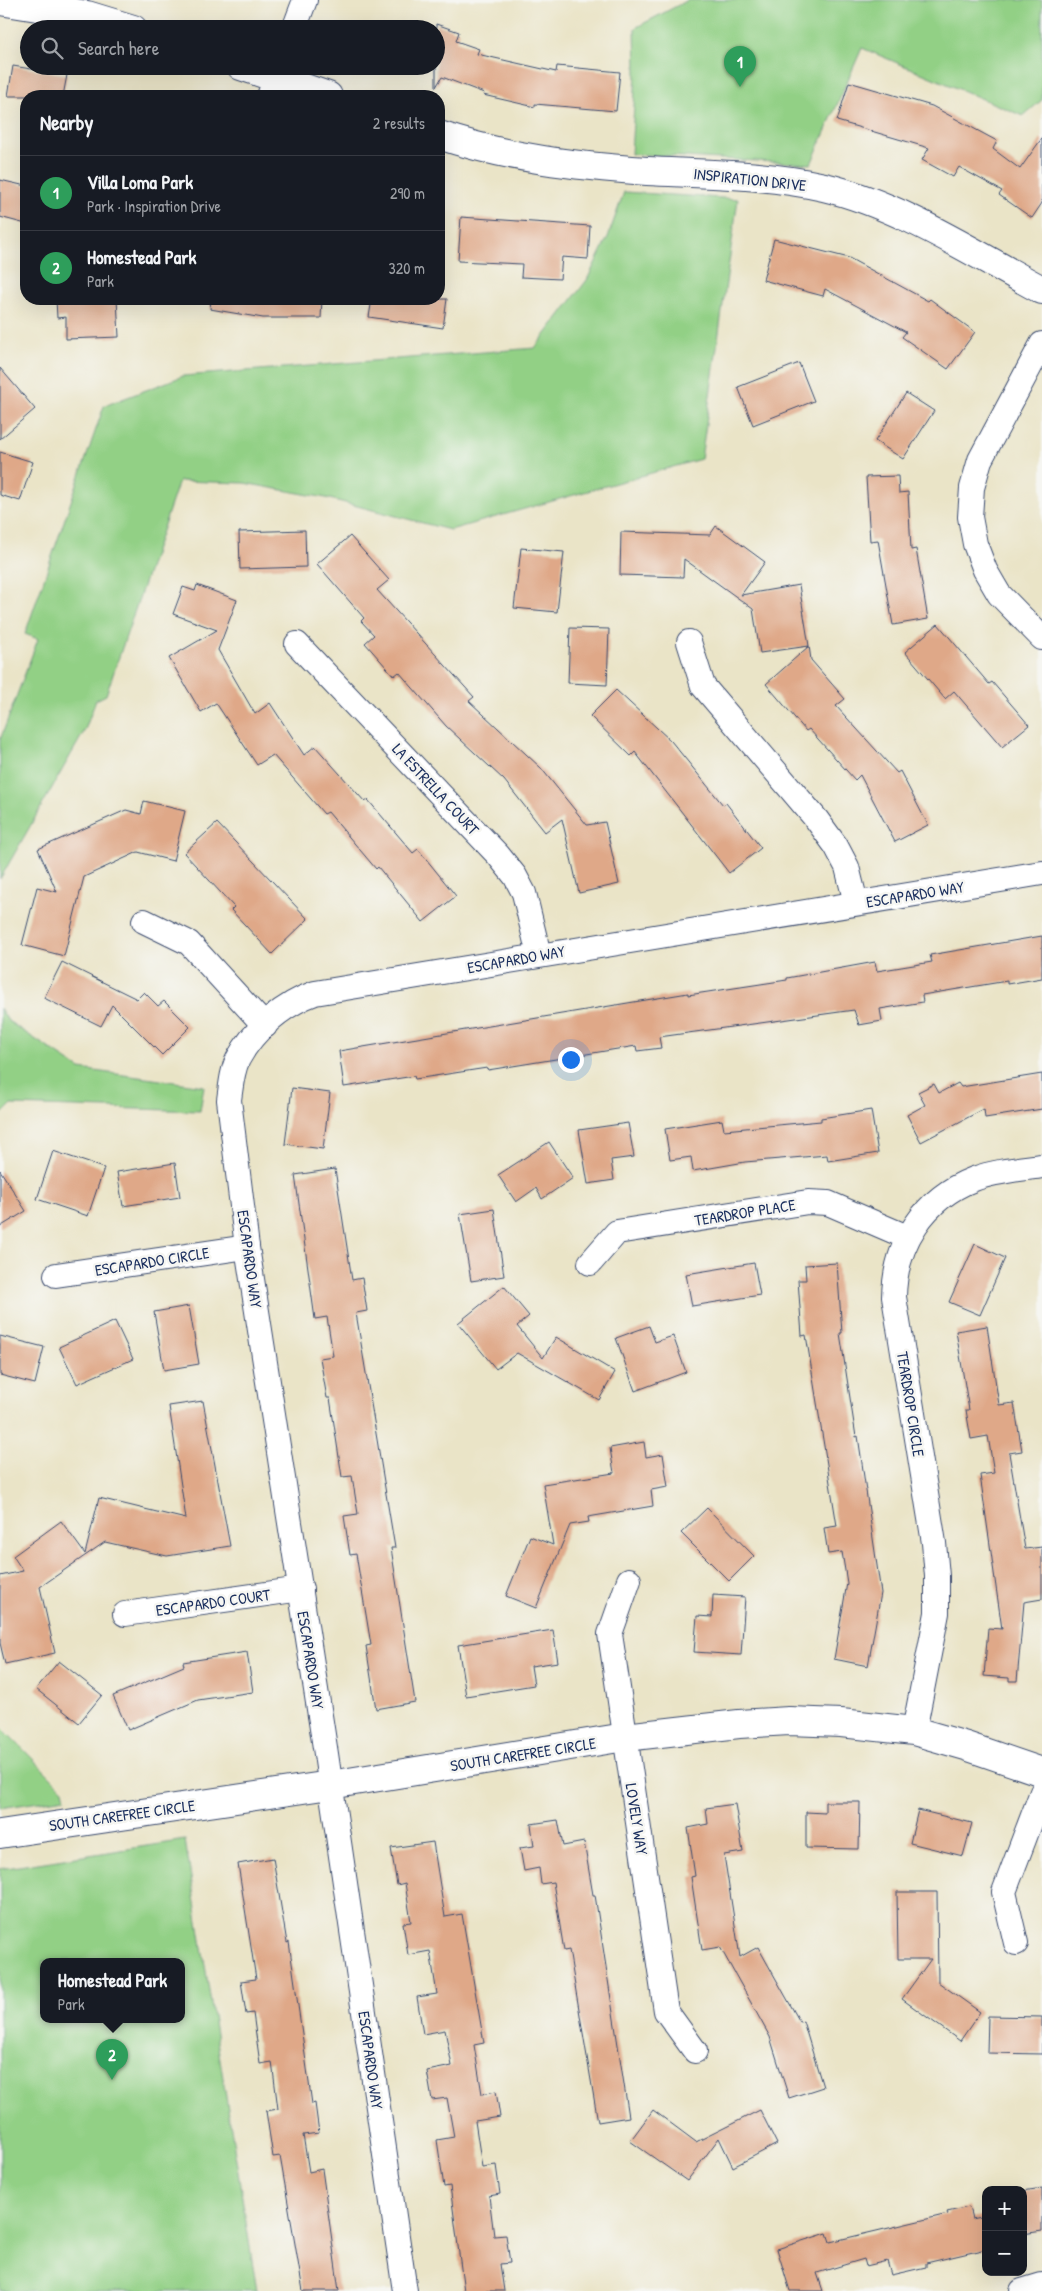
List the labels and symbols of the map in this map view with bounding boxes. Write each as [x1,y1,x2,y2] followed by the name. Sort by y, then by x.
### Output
[724,46,756,87] pin: 1
[693,162,807,196] street label: INSPIRATION DRIVE
[388,738,485,840] street label: LA ESTRELLA COURT
[865,875,965,913] street label: ESCAPARDO WAY
[465,940,567,978] street label: ESCAPARDO WAY
[558,1047,584,1073] your location
[693,1193,797,1231] street label: TEARDROP PLACE
[232,1209,268,1309] street label: ESCAPARDO WAY
[93,1241,211,1281] street label: ESCAPARDO CIRCLE
[892,1350,930,1458] street label: TEARDROP CIRCLE
[154,1583,272,1621] street label: ESCAPARDO COURT
[292,1610,330,1710] street label: ESCAPARDO WAY
[449,1732,597,1776] street label: SOUTH CAREFREE CIRCLE
[620,1782,654,1856] street label: LOVELY WAY
[48,1794,196,1836] street label: SOUTH CAREFREE CIRCLE
[353,2010,389,2110] street label: ESCAPARDO WAY
[96,2039,128,2080] pin: 2

